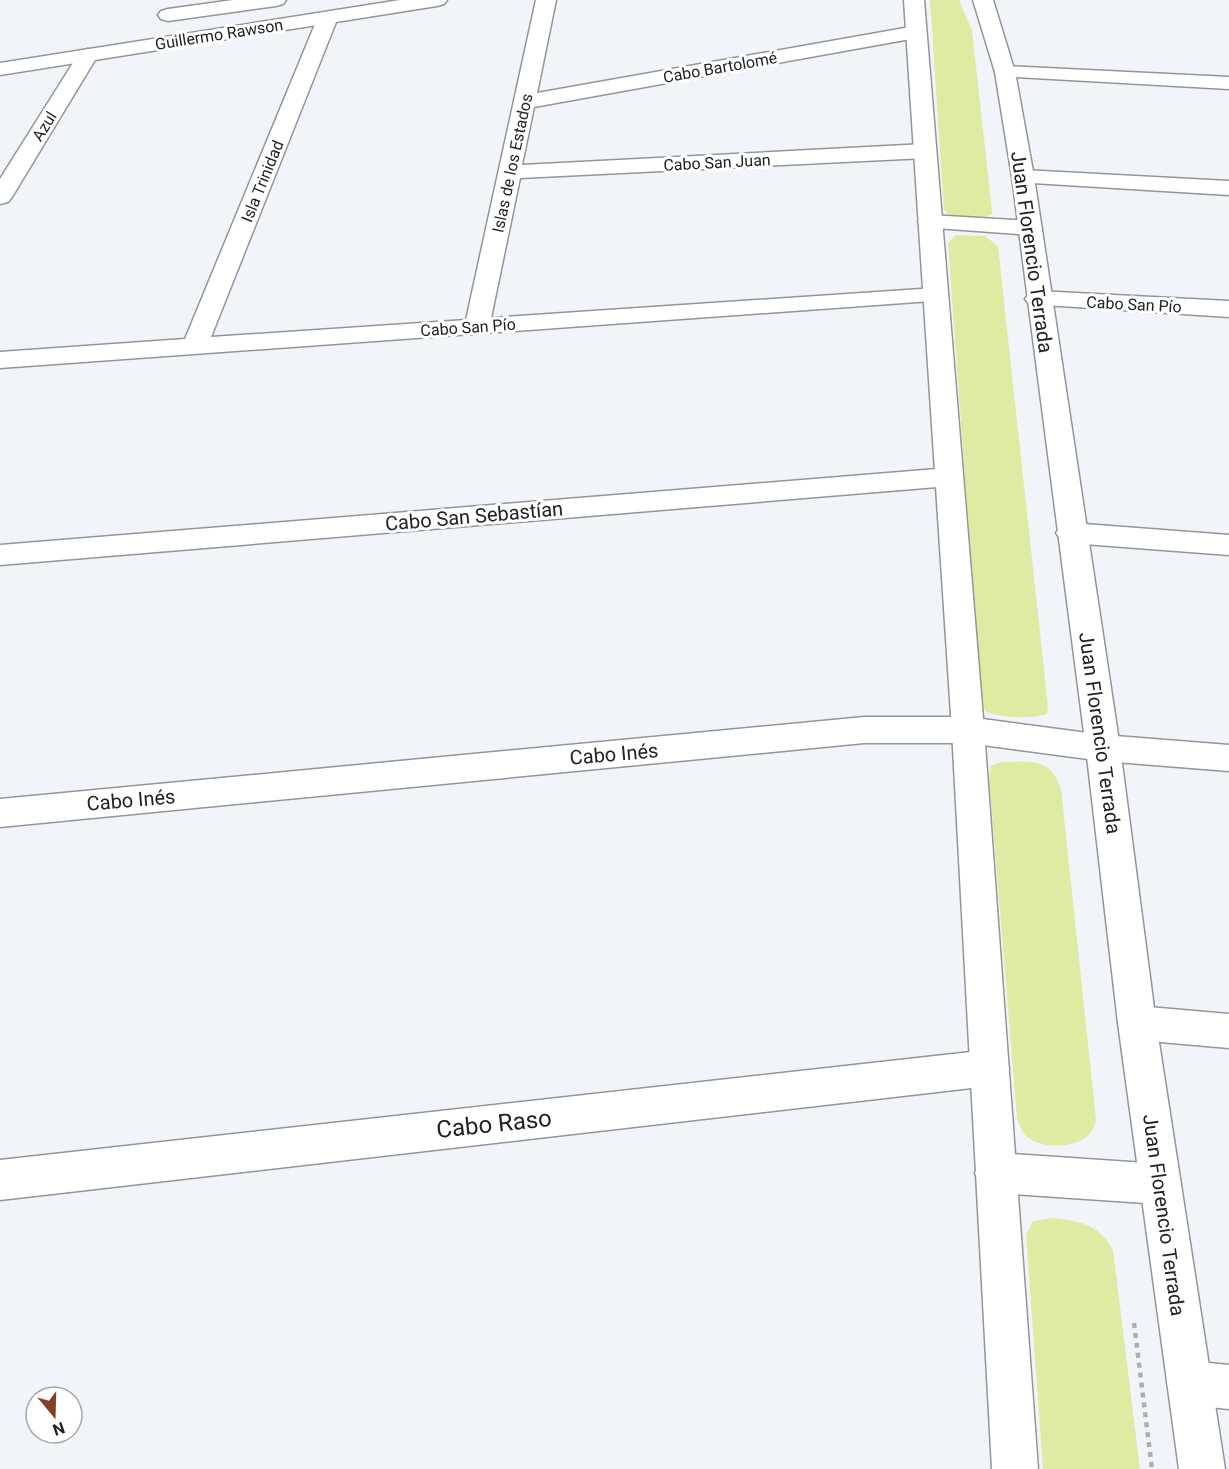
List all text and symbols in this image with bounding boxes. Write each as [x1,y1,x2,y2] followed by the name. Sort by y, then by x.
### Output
[154,15,284,54] street label: Guillermo Rawson
[662,48,779,87] street label: Cabo Bartolomé
[488,92,537,234] street label: Islas de los Estados
[28,108,61,145] street label: Azul
[237,137,287,225] street label: Isla Trinidad
[663,150,771,175] street label: Cabo San Juan
[1006,150,1058,354] street label: Juan Florencio Terrada
[1086,293,1182,316] street label: Cabo San Pío
[420,315,516,340] street label: Cabo San Pío
[384,496,564,536] street label: Cabo San Sebastían
[1074,631,1126,835] street label: Juan Florencio Terrada
[569,738,659,770] street label: Cabo Inés
[86,784,176,816] street label: Cabo Inés
[435,1104,553,1144] street label: Cabo Raso
[1138,1113,1190,1317] street label: Juan Florencio Terrada
[24,1385,84,1445] north arrow
[50,1418,67,1440] text: N

